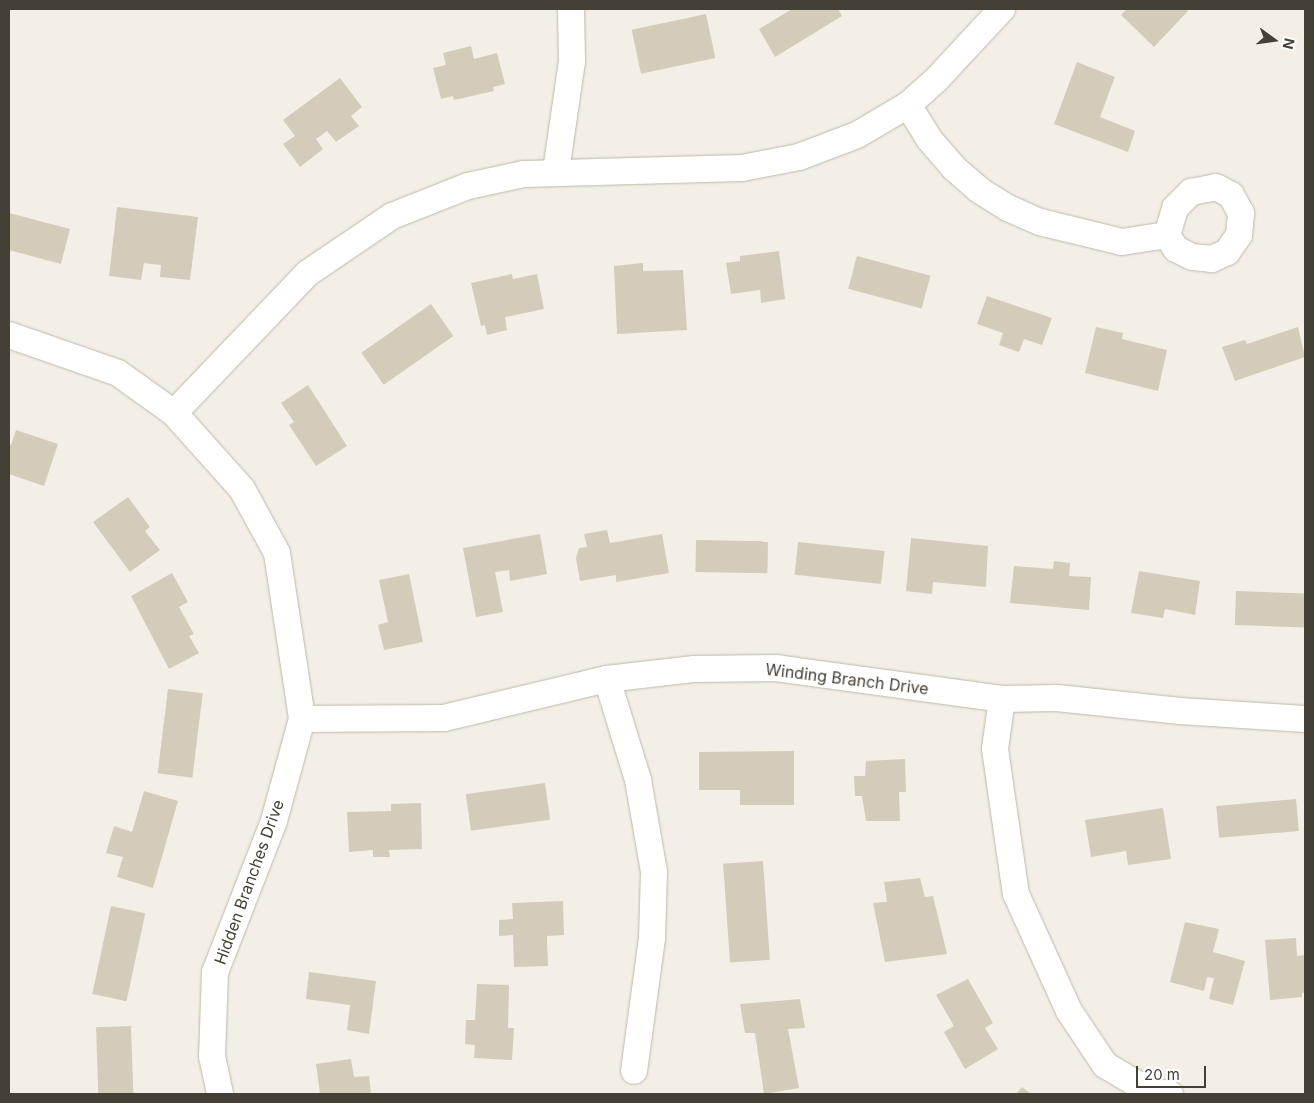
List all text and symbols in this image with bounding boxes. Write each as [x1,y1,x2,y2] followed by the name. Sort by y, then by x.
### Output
[1249,15,1299,65] north arrow
[1280,37,1299,51] text: N
[764,659,930,699] street label: Winding Branch Drive
[210,797,288,967] street label: Hidden Branches Drive
[1139,1056,1209,1088] scale bar
[1144,1065,1180,1084] text: 20 m

